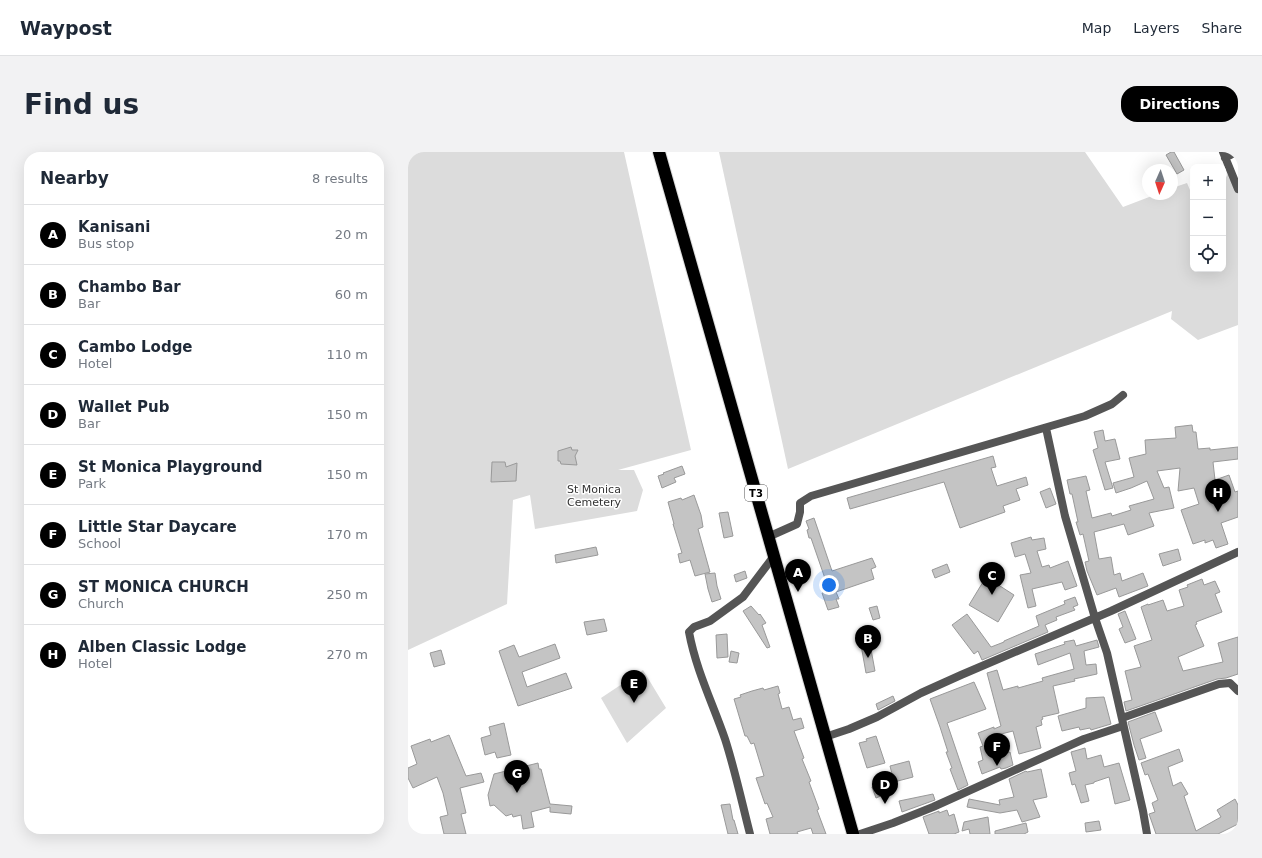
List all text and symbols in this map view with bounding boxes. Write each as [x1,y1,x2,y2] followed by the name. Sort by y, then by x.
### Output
[20,17,112,39] text: Waypost
[1082,20,1111,36] text: Map
[1133,20,1180,36] text: Layers
[1202,20,1242,36] text: Share
[1121,86,1238,122] button: Directions
[24,88,139,121] text: Find us
[1142,164,1178,200] north arrow
[1190,164,1226,272] map controls
[1190,164,1226,200] button: +
[40,168,109,188] text: Nearby
[312,171,368,186] text: 8 results
[1190,200,1226,236] button: −
[78,218,150,236] text: Kanisani
[48,227,58,242] text: A
[335,227,368,242] text: 20 m
[78,236,134,251] text: Bus stop
[1190,236,1226,272] button: locate
[78,278,181,296] text: Chambo Bar
[48,287,58,302] text: B
[335,287,368,302] text: 60 m
[78,296,100,311] text: Bar
[78,338,193,356] text: Cambo Lodge
[48,347,58,362] text: C
[326,347,368,362] text: 110 m
[78,356,112,371] text: Hotel
[78,398,169,416] text: Wallet Pub
[48,407,58,422] text: D
[326,407,368,422] text: 150 m
[78,416,100,431] text: Bar
[78,458,263,476] text: St Monica Playground
[49,467,57,482] text: E
[326,467,368,482] text: 150 m
[78,476,106,491] text: Park
[1205,479,1231,512] pin: H
[567,483,622,509] park label: St Monica Cemetery
[745,485,767,501] road number: T3
[78,518,237,536] text: Little Star Daycare
[49,527,57,542] text: F
[326,527,368,542] text: 170 m
[78,536,121,551] text: School
[785,559,811,592] pin: A
[979,562,1005,595] pin: C
[819,575,839,595] your location
[78,578,249,596] text: ST MONICA CHURCH
[48,587,58,602] text: G
[326,587,368,602] text: 250 m
[78,596,124,611] text: Church
[855,625,881,658] pin: B
[78,638,246,656] text: Alben Classic Lodge
[48,647,58,662] text: H
[326,647,368,662] text: 270 m
[78,656,112,671] text: Hotel
[621,670,647,703] pin: E
[984,733,1010,766] pin: F
[504,760,530,793] pin: G
[872,771,898,804] pin: D

